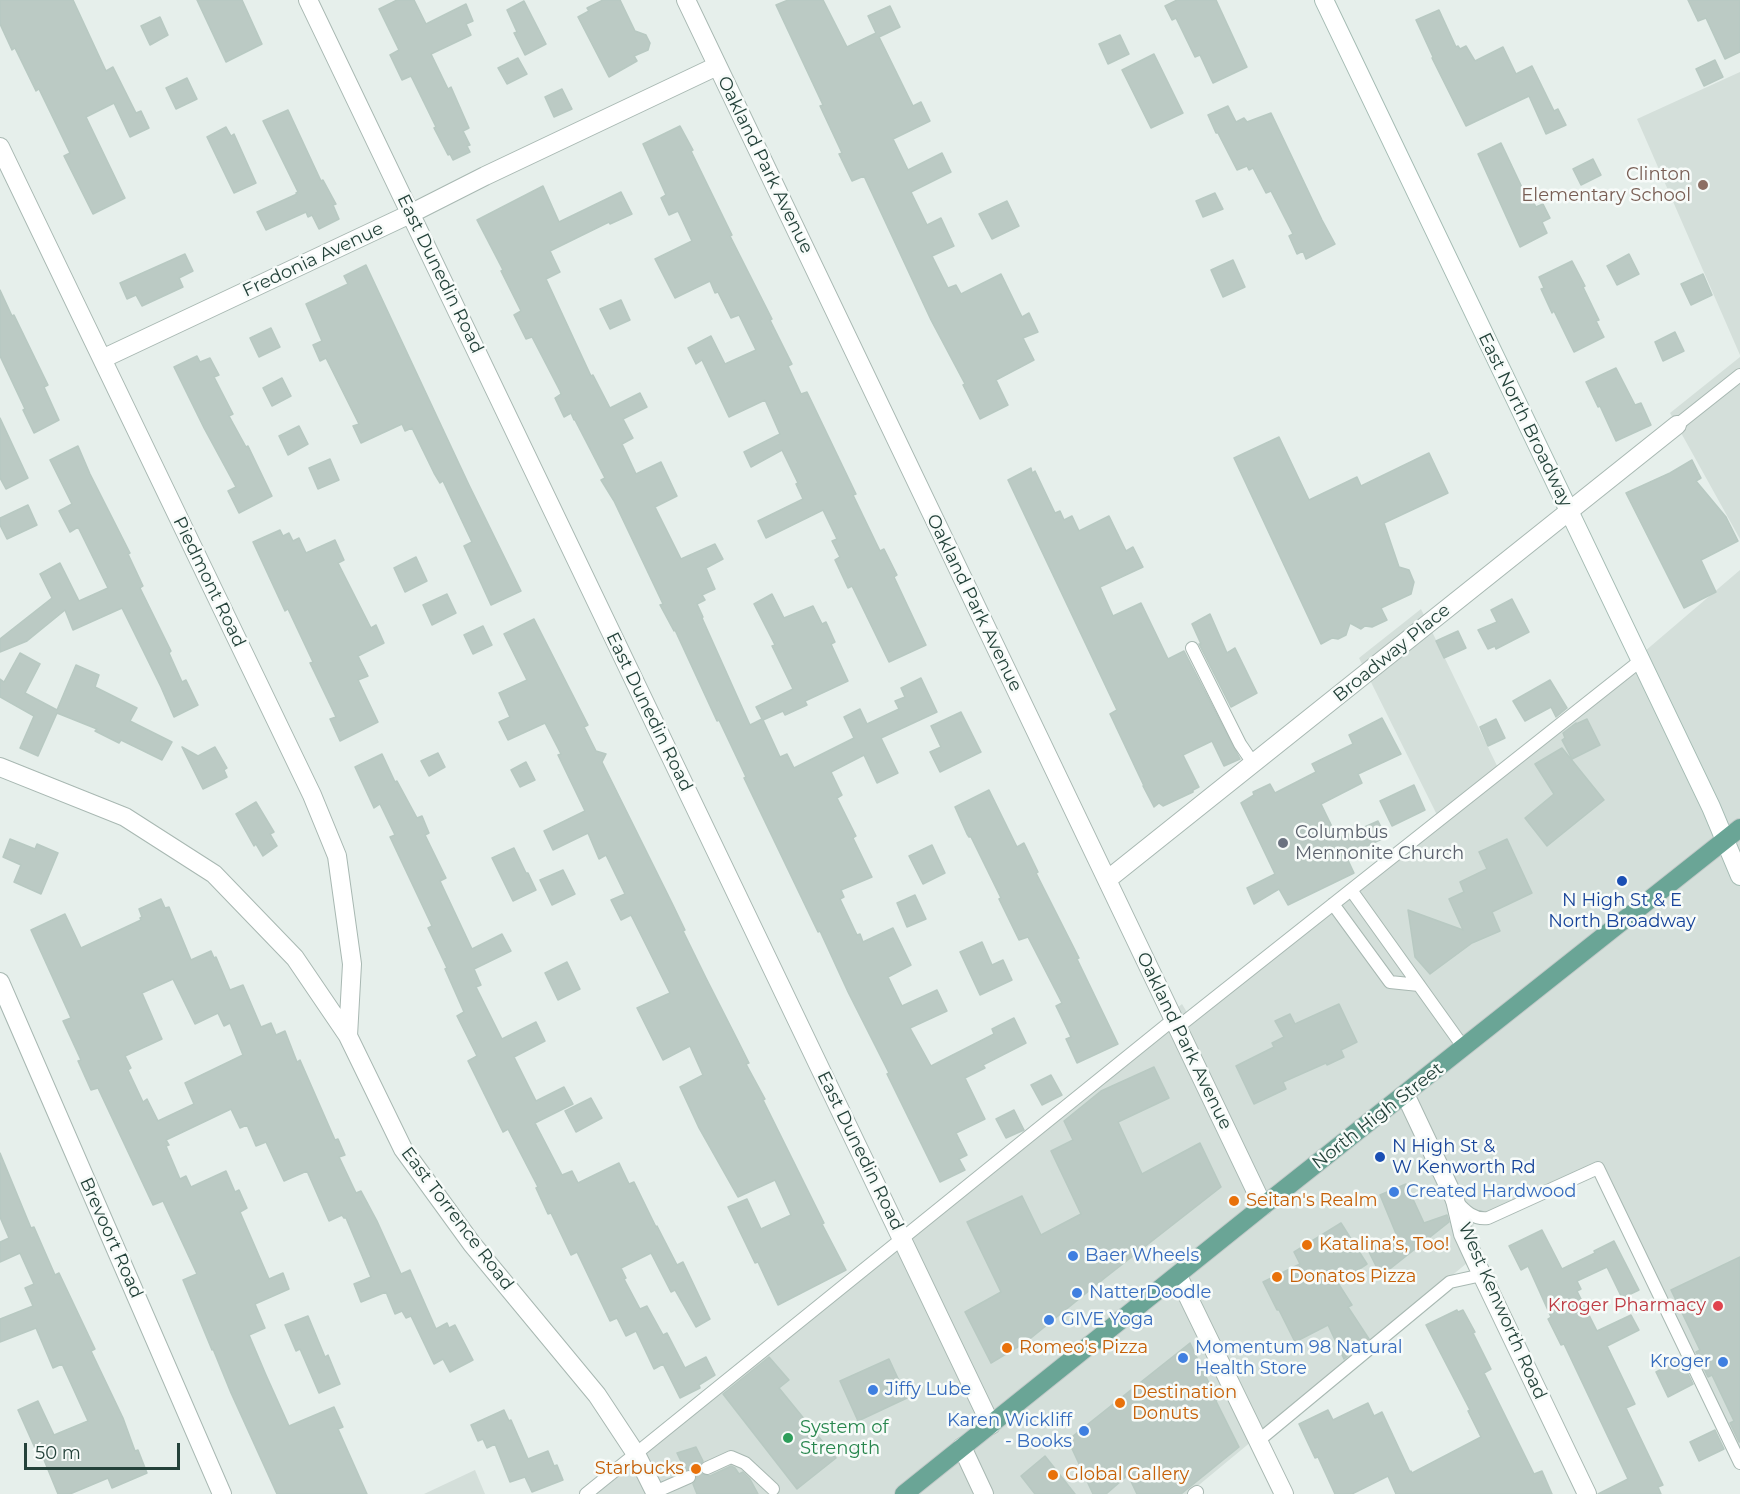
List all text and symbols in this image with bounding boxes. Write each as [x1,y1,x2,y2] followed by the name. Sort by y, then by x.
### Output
[713,73,817,257] street label: Oakland Park Avenue
[1521,164,1691,207] place label: Clinton Elementary School
[1696,178,1710,192] marker: Clinton Elementary School
[392,191,488,357] street label: East Dunedin Road
[239,218,387,302] street label: Fredonia Avenue
[1473,329,1577,511] street label: East North Broadway
[922,511,1026,695] street label: Oakland Park Avenue
[168,513,250,651] street label: Piedmont Road
[1329,599,1455,707] street label: Broadway Place
[601,629,697,795] street label: East Dunedin Road
[1295,822,1464,864] place label: Columbus Mennonite Church
[1276,836,1290,850] marker: Columbus Mennonite Church
[1615,874,1629,888] marker: N High St & E North Broadway
[1548,890,1696,932] place label: N High St & E North Broadway
[1132,949,1236,1133] street label: Oakland Park Avenue
[1308,1058,1448,1174] street label: North High Street
[812,1068,908,1234] street label: East Dunedin Road
[1392,1136,1536,1178] place label: N High St & W Kenworth Rd
[396,1143,518,1295] street label: East Torrence Road
[1373,1150,1387,1164] marker: N High St & W Kenworth Rd
[75,1174,147,1302] street label: Brevoort Road
[1406,1181,1577,1203] place label: Created Hardwood
[1387,1185,1401,1199] marker: Created Hardwood
[1246,1190,1378,1212] place label: Seitan's Realm
[1227,1194,1241,1208] marker: Seitan's Realm
[1453,1219,1551,1403] street label: West Kenworth Road
[1319,1234,1450,1256] place label: Katalina’s, Too!
[1300,1238,1314,1252] marker: Katalina’s, Too!
[1085,1245,1199,1267] place label: Baer Wheels
[1066,1249,1080,1263] marker: Baer Wheels
[1289,1266,1416,1288] place label: Donatos Pizza
[1270,1270,1284,1284] marker: Donatos Pizza
[1089,1282,1211,1304] place label: NatterDoodle
[1070,1286,1084,1300] marker: NatterDoodle
[1548,1295,1706,1317] place label: Kroger Pharmacy
[1711,1299,1725,1313] marker: Kroger Pharmacy
[1061,1309,1154,1331] place label: GIVE Yoga
[1042,1313,1056,1327] marker: GIVE Yoga
[1019,1337,1148,1359] place label: Romeo's Pizza
[1195,1337,1403,1380] place label: Momentum 98 Natural Health Store
[1000,1341,1014,1355] marker: Romeo's Pizza
[1176,1351,1190,1365] marker: Momentum 98 Natural Health Store
[1650,1351,1711,1373] place label: Kroger
[1716,1355,1730,1369] marker: Kroger
[885,1379,971,1401] place label: Jiffy Lube
[1132,1382,1237,1424] place label: Destination Donuts
[866,1383,880,1397] marker: Jiffy Lube
[1113,1396,1127,1410] marker: Destination Donuts
[947,1410,1072,1452] place label: Karen Wickliff - Books
[800,1417,889,1460] place label: System of Strength
[1077,1424,1091,1438] marker: Karen Wickliff - Books
[27,1431,183,1469] scale bar
[781,1431,795,1445] marker: System of Strength
[35,1442,81,1464] text: 50 m
[595,1458,684,1480] place label: Starbucks
[689,1462,703,1476] marker: Starbucks
[1065,1464,1189,1486] place label: Global Gallery
[1046,1468,1060,1482] marker: Global Gallery

